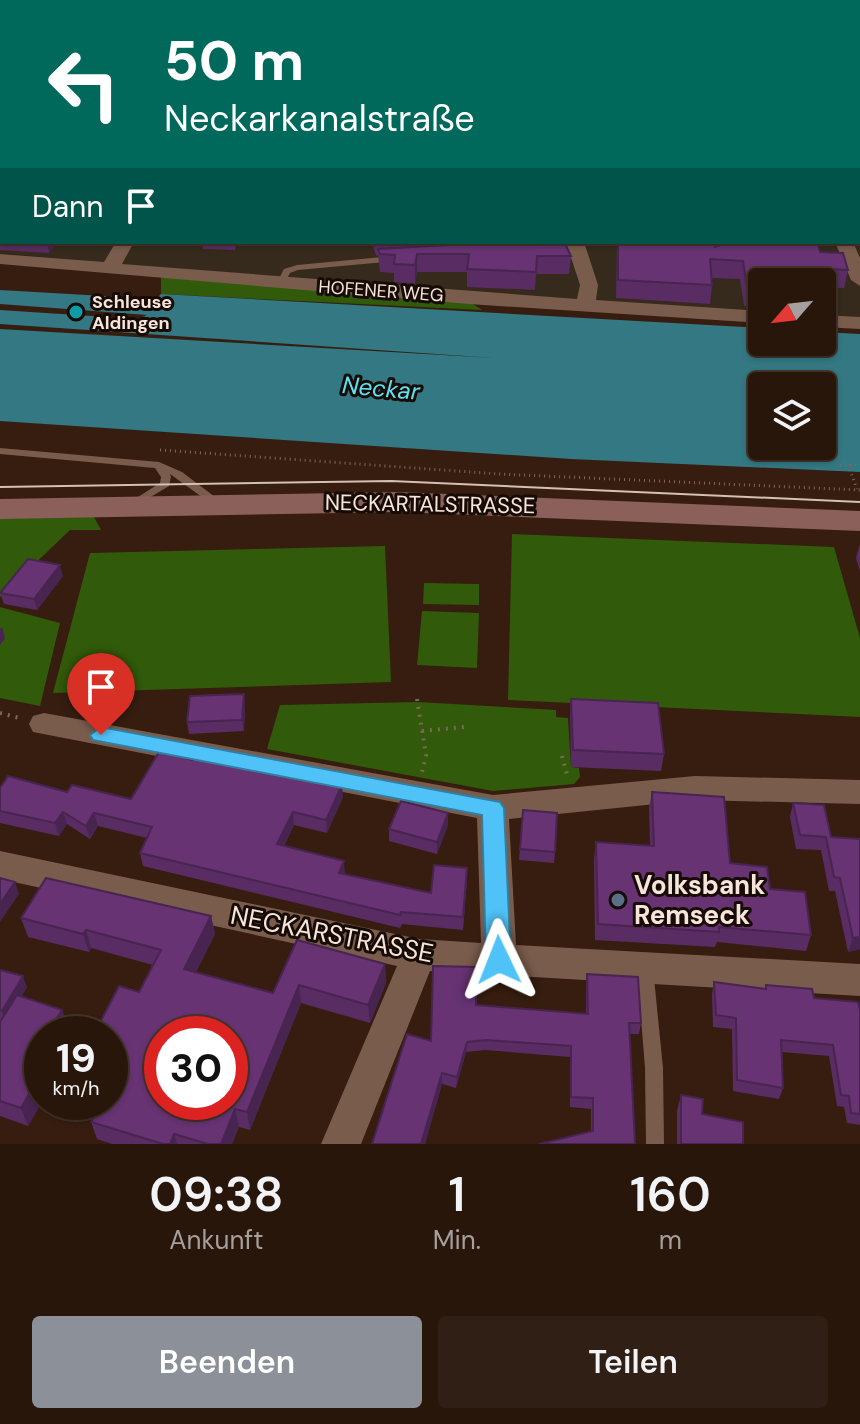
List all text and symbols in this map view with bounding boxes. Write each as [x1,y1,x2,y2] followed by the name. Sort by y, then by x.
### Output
[164,24,304,97] text: 50 m
[32,32,136,136] icon: left
[164,95,475,142] text: Neckarkanalstraße
[119,184,163,228] icon: arrive
[32,187,103,226] text: Dann
[748,268,836,356] north arrow
[748,268,836,460] map controls
[318,275,444,307] street label: HOFENER WEG
[92,290,172,335] place label: Schleuse Aldingen
[67,303,85,321] marker: Schleuse Aldingen
[341,369,422,407] water label: Neckar
[748,372,836,460] button: layers
[325,488,535,520] street label: NECKARTALSTRASSE
[67,653,135,735] pin
[79,665,123,709] icon: arrive
[634,868,765,932] place label: Volksbank Remseck
[609,891,627,909] marker: Volksbank Remseck
[228,898,436,970] street label: NECKARSTRASSE
[457,918,541,1002] position arrow
[144,1016,248,1120] speed limit sign: 30
[56,1032,96,1084] text: 19
[52,1075,100,1101] text: km/h
[149,1163,283,1226] text: 09:38
[448,1163,465,1226] text: 1
[630,1163,711,1226] text: 160
[169,1223,263,1257] text: Ankunft
[433,1223,481,1257] text: Min.
[659,1223,682,1257] text: m
[32,1316,422,1408] button: Beenden
[438,1316,828,1408] button: Teilen

